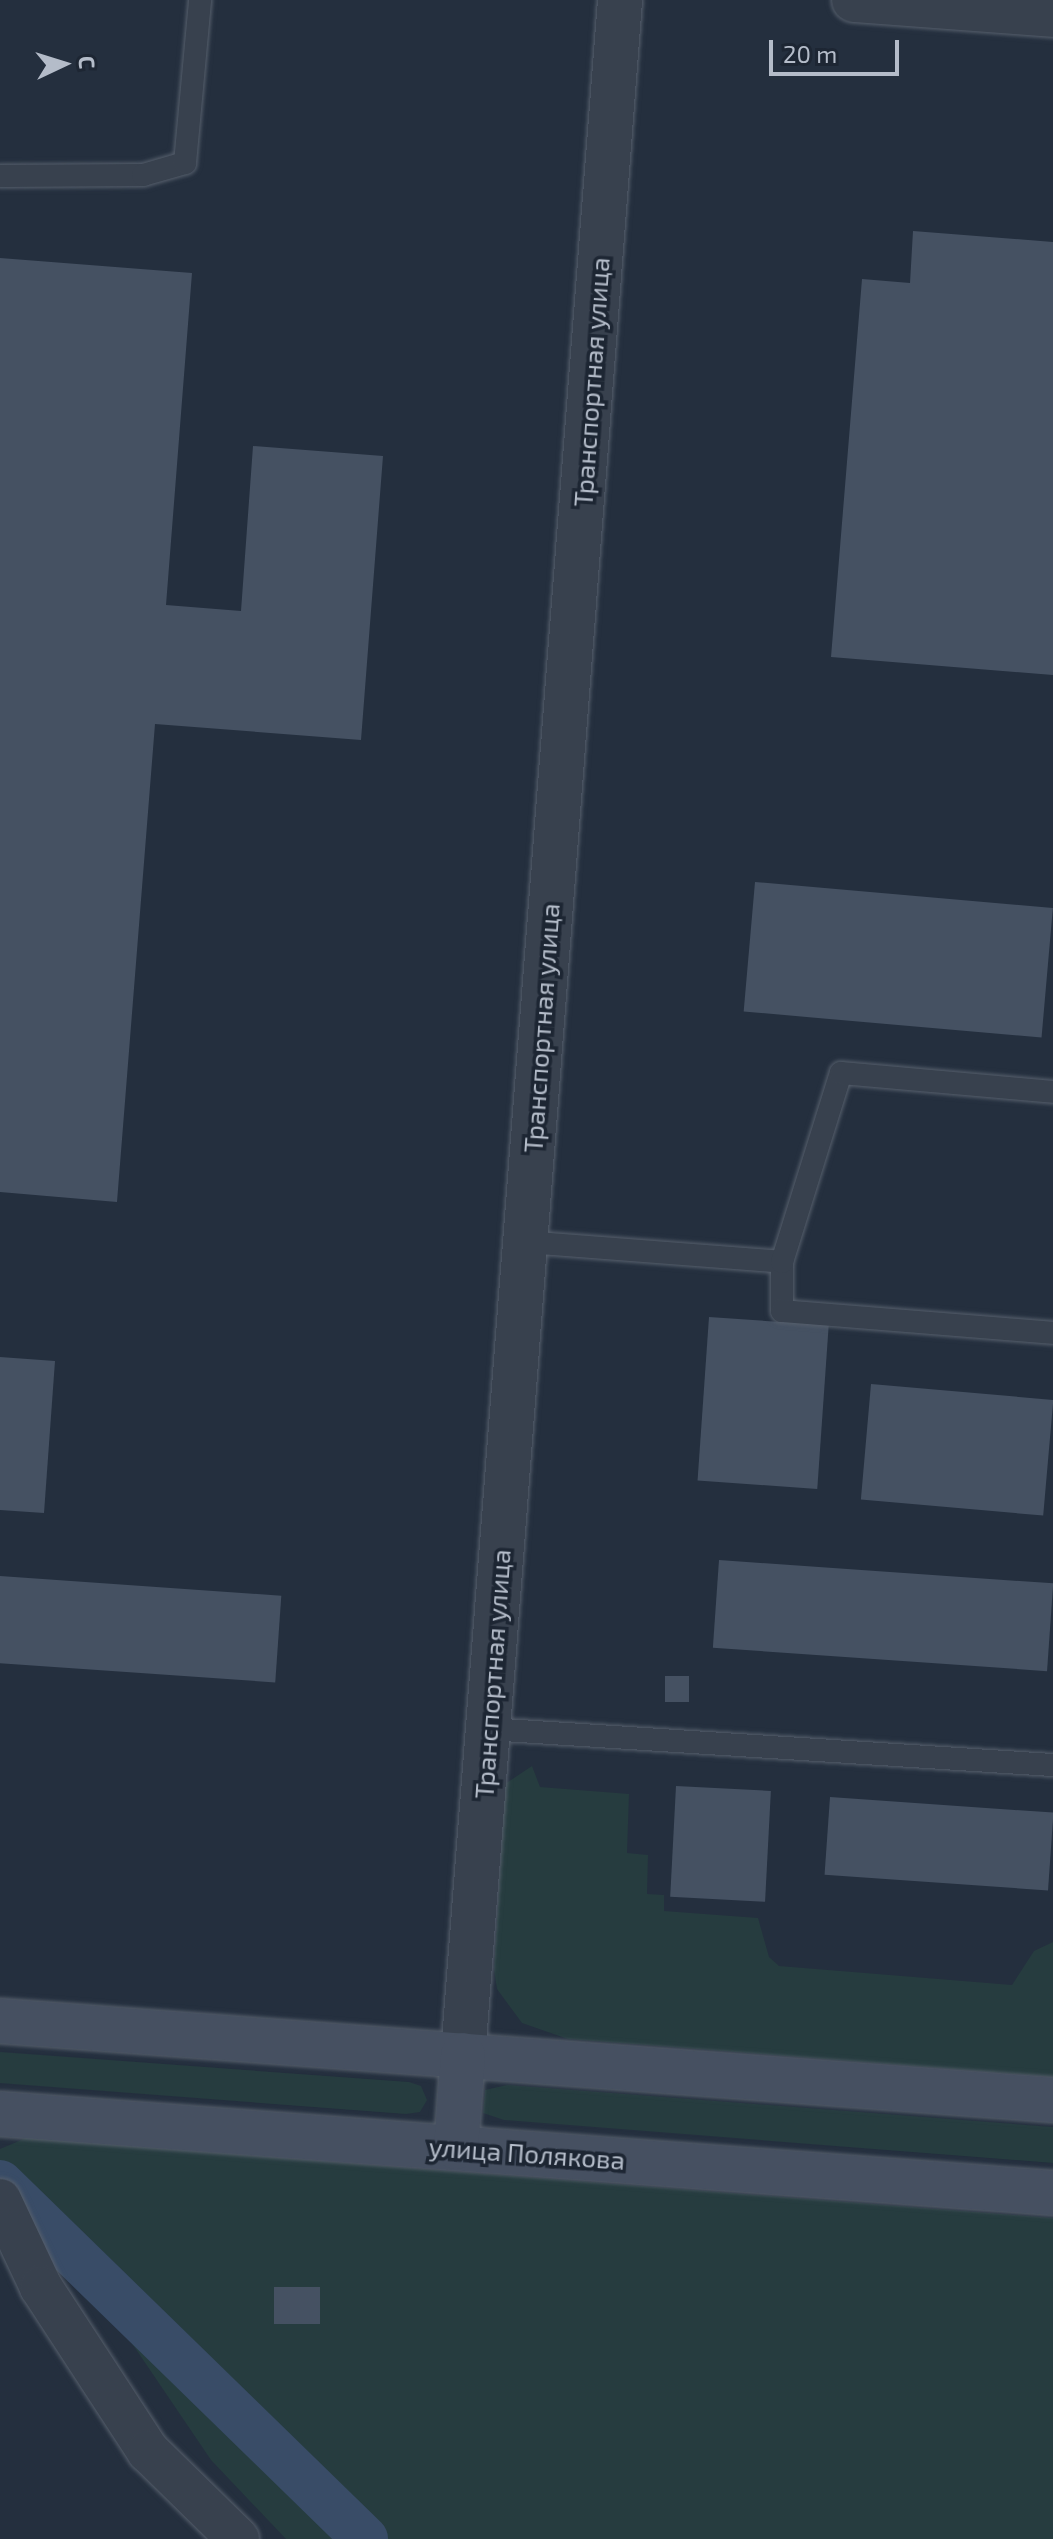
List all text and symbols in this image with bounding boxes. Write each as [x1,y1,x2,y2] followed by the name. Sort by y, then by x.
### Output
[24,24,104,104] north arrow
[773,24,903,74] scale bar
[783,39,837,68] text: 20 m
[75,55,101,70] text: С
[567,256,615,508] street label: Транспортная улица
[517,902,565,1154] street label: Транспортная улица
[468,1548,516,1800] street label: Транспортная улица
[428,2131,626,2175] street label: улица Полякова

